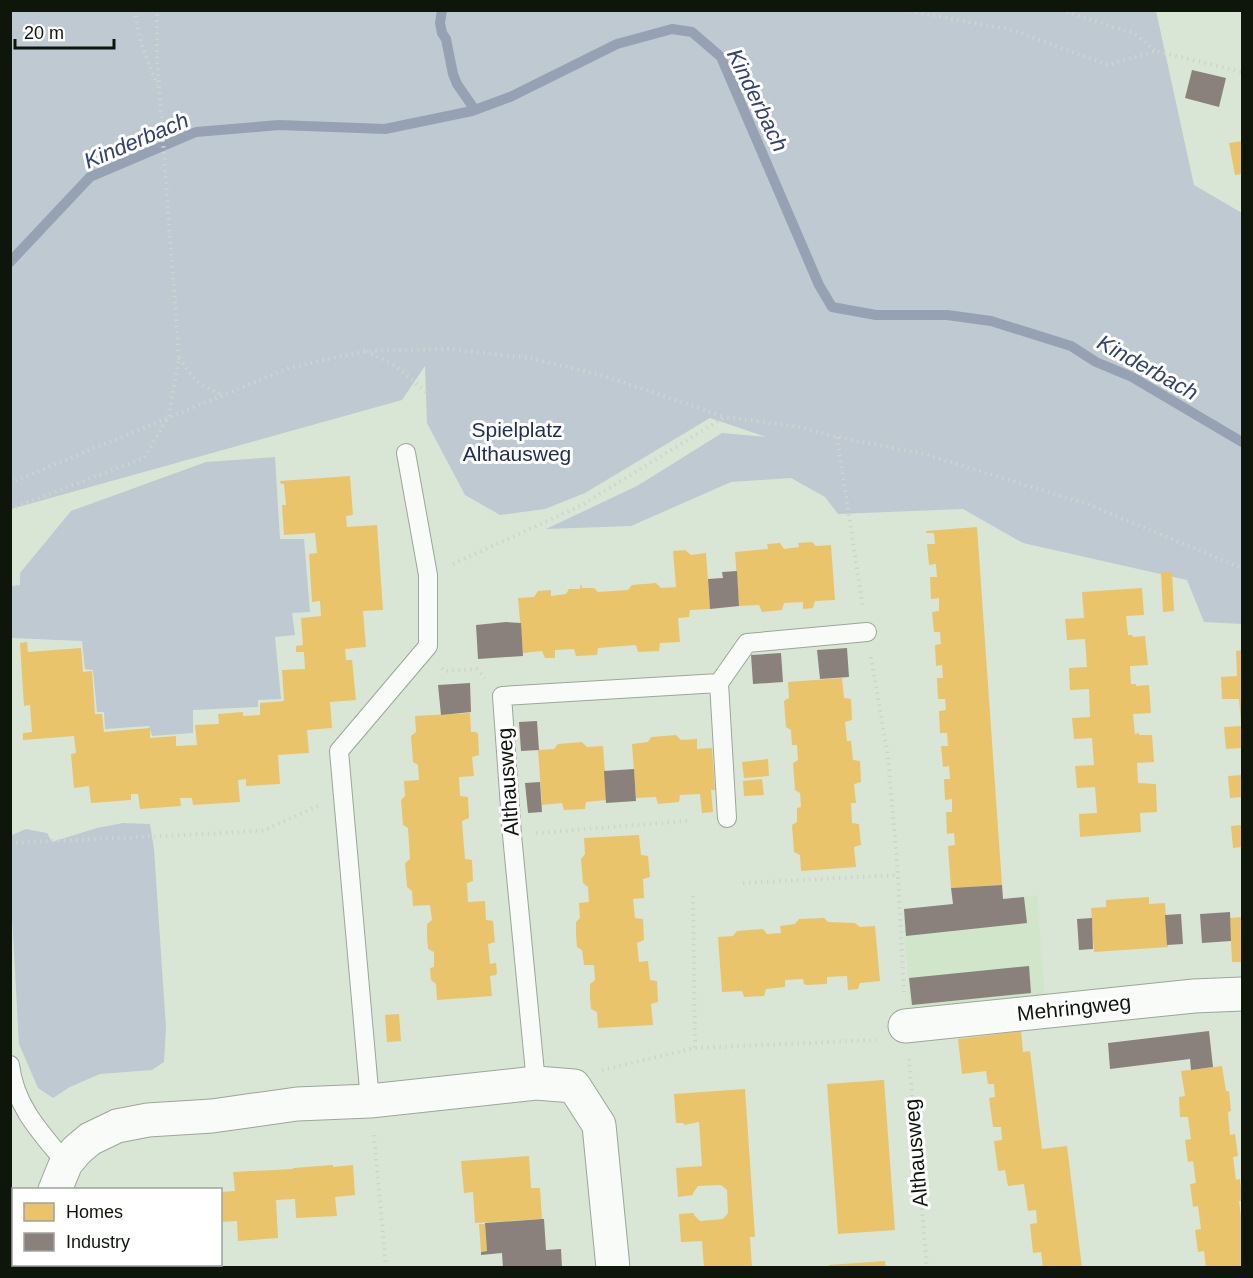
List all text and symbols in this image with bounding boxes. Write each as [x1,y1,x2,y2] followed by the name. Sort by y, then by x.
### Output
[15,12,114,50] scale bar
[24,23,64,43] text: 20 m
[722,45,793,156] water label: Kinderbach
[80,107,192,174] water label: Kinderbach
[1093,330,1202,405] water label: Kinderbach
[463,418,571,465] park label: Spielplatz Althausweg
[492,727,523,837] street label: Althausweg
[1016,990,1132,1025] street label: Mehringweg
[899,1098,932,1208] street label: Althausweg
[12,1188,222,1266] legend
[66,1202,123,1222] text: Homes
[66,1232,130,1252] text: Industry

